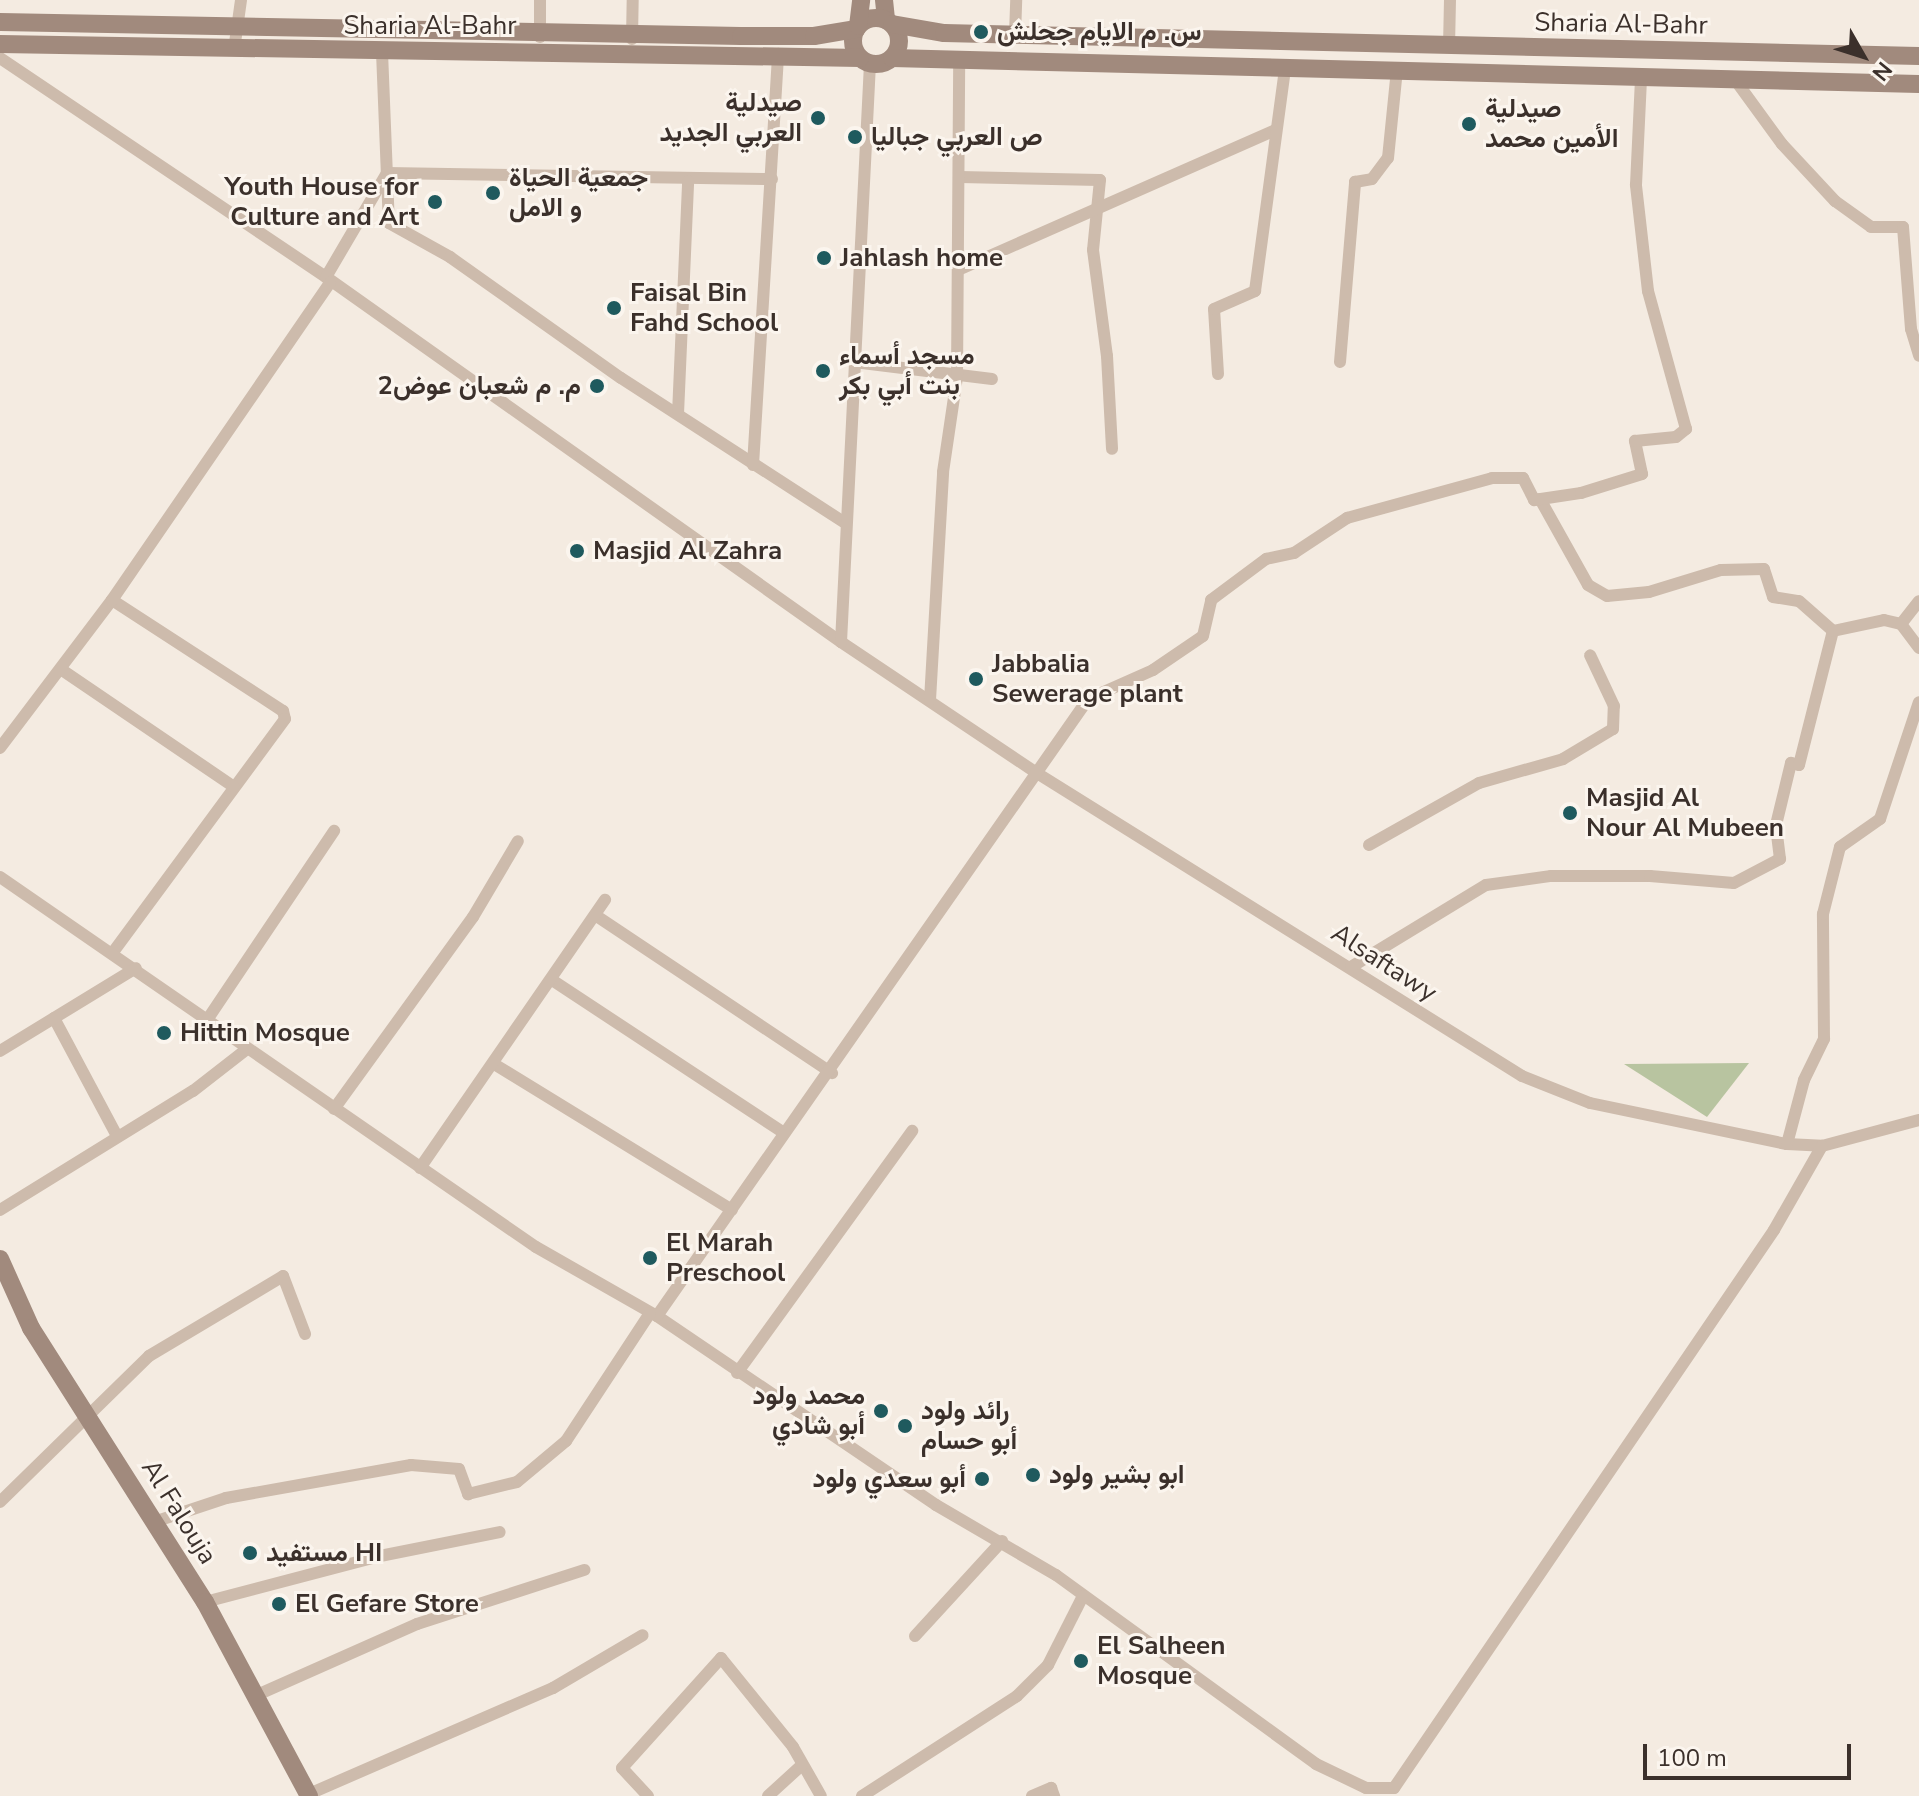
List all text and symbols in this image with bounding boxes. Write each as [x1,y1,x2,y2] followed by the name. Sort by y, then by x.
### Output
[1534,7,1708,41] street label: Sharia Al-Bahr
[343,10,517,42] street label: Sharia Al-Bahr
[997,16,1201,48] place label: س. م الايام جحلش
[1823,16,1903,96] north arrow
[972,23,990,41] marker: س. م الايام جحلش
[1865,55,1898,87] text: N
[660,87,802,148] place label: صيدلية العربي الجديد
[1485,93,1618,154] place label: صيدلية الأمين محمد
[809,109,827,127] marker: صيدلية العربي الجديد
[1460,115,1478,133] marker: صيدلية الأمين محمد
[871,121,1043,153] place label: ص العربي جباليا
[846,128,864,146] marker: ص العربي جباليا
[509,162,648,224] place label: جمعية الحياة و الامل
[225,171,419,232] place label: Youth House for Culture and Art
[484,184,502,202] marker: جمعية الحياة و الامل
[426,193,444,211] marker: Youth House for Culture and Art
[840,242,1003,274] place label: Jahlash home
[815,249,833,267] marker: Jahlash home
[630,277,778,338] place label: Faisal Bin Fahd School
[605,299,623,317] marker: Faisal Bin Fahd School
[839,340,975,402] place label: مسجد أسماء بنت أبي بكر
[814,362,832,380] marker: مسجد أسماء بنت أبي بكر
[378,370,581,402] place label: م. م شعبان عوض2
[588,377,606,395] marker: م. م شعبان عوض2
[593,535,782,567] place label: Masjid Al Zahra
[568,542,586,560] marker: Masjid Al Zahra
[992,648,1183,710] place label: Jabbalia Sewerage plant
[967,670,985,688] marker: Jabbalia Sewerage plant
[1586,782,1784,844] place label: Masjid Al Nour Al Mubeen
[1561,804,1579,822] marker: Masjid Al Nour Al Mubeen
[1325,917,1443,1009] street label: Alsaftawy
[180,1017,350,1049] place label: Hittin Mosque
[155,1024,173,1042] marker: Hittin Mosque
[666,1227,785,1288] place label: El Marah Preschool
[641,1249,659,1267] marker: El Marah Preschool
[753,1380,865,1442] place label: محمد ولود أبو شادي
[921,1395,1017,1456] place label: رائد ولود أبو حسام
[872,1402,890,1420] marker: محمد ولود أبو شادي
[896,1417,914,1435] marker: رائد ولود أبو حسام
[135,1454,223,1570] street label: Al Falouja
[1049,1459,1185,1491] place label: ابو بشير ولود
[812,1463,966,1495] place label: أبو سعدي ولود
[1024,1466,1042,1484] marker: ابو بشير ولود
[973,1470,991,1488] marker: أبو سعدي ولود
[266,1537,382,1569] place label: مستفيد HI
[241,1544,259,1562] marker: مستفيد HI
[295,1588,479,1620] place label: El Gefare Store
[270,1595,288,1613] marker: El Gefare Store
[1097,1630,1225,1692] place label: El Salheen Mosque
[1072,1652,1090,1670] marker: El Salheen Mosque
[1647,1728,1855,1778] scale bar
[1657,1742,1727,1774] text: 100 m

